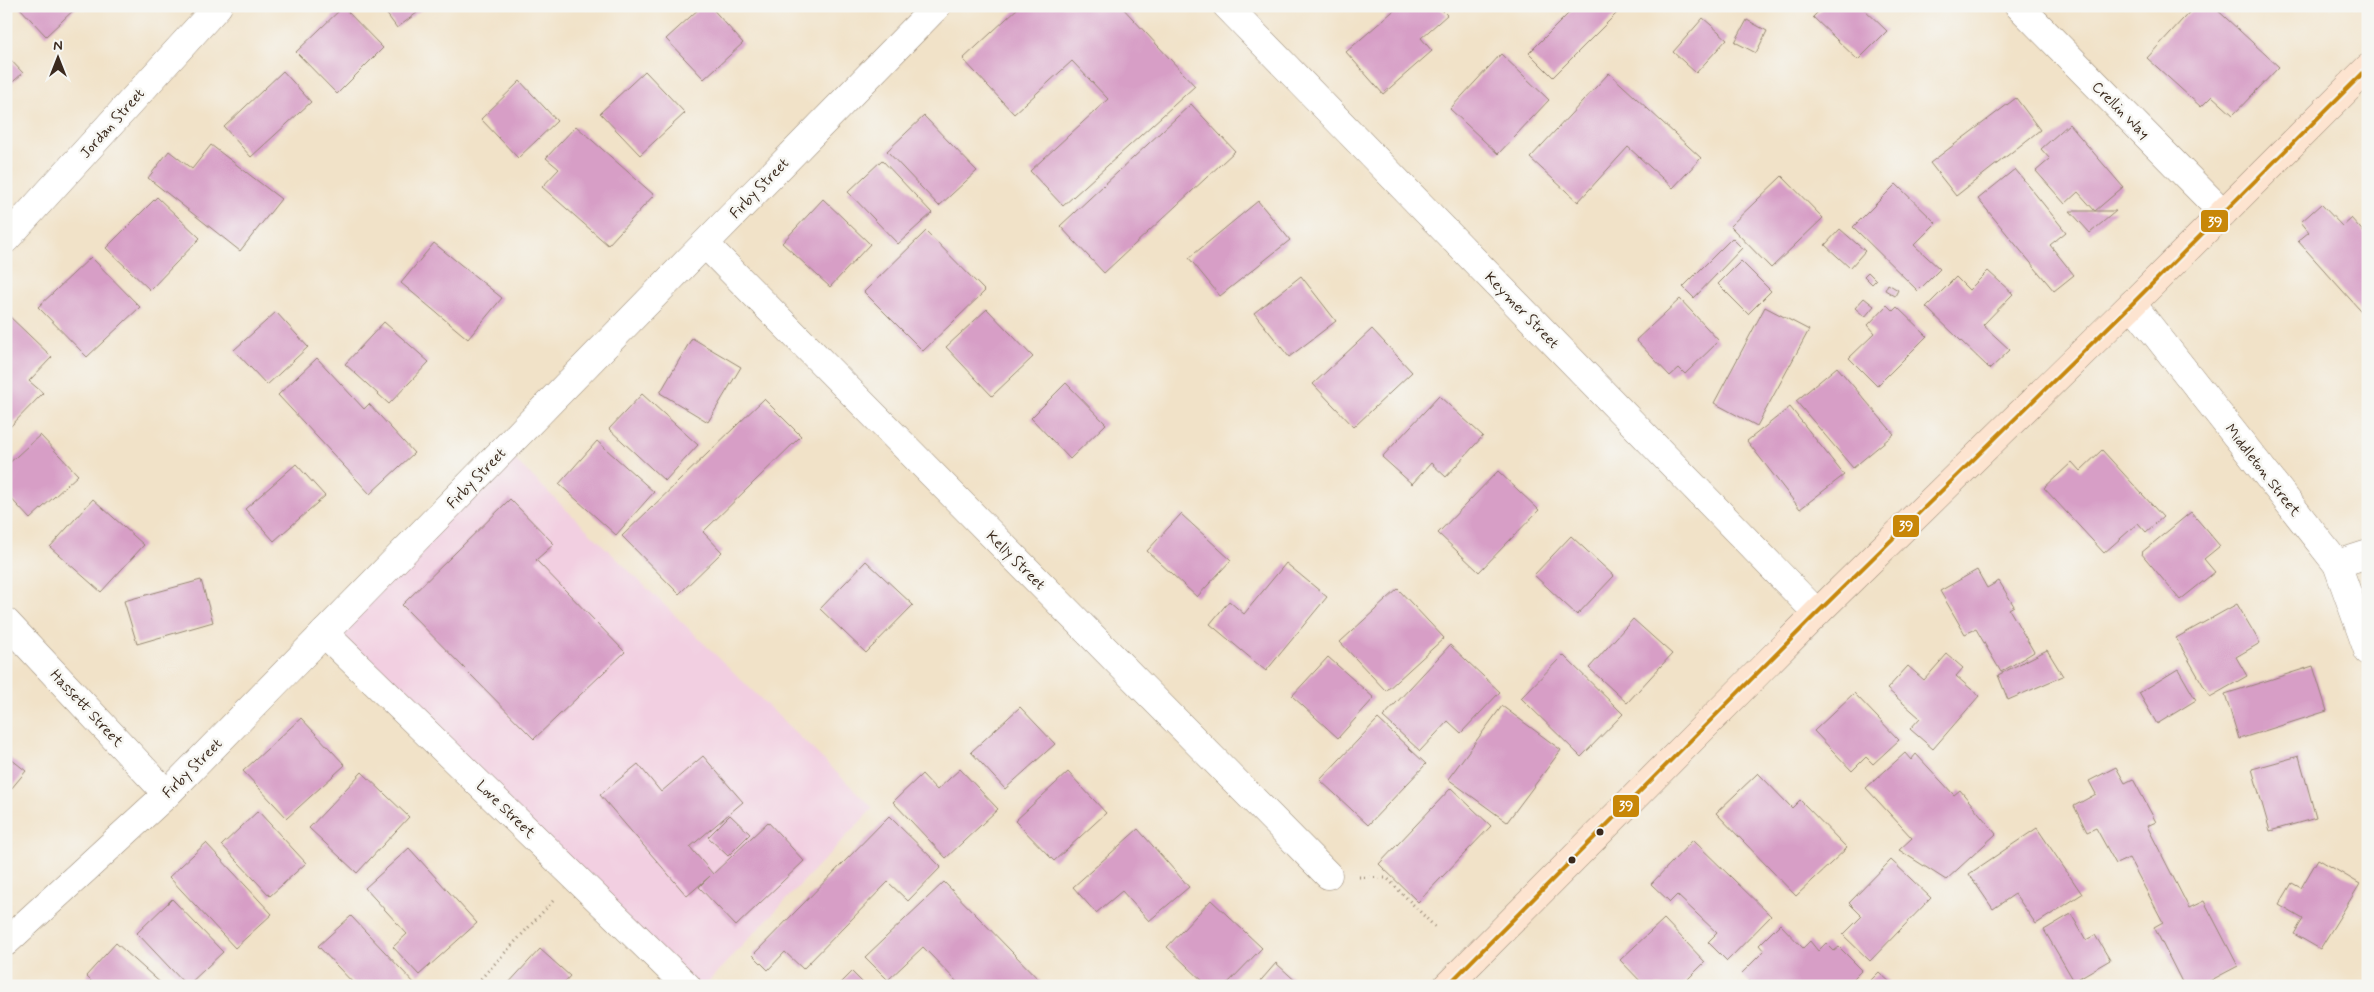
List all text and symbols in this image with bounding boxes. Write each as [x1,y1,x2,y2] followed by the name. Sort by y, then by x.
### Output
[32,32,82,82] north arrow
[53,37,63,55] text: N
[2087,77,2154,144] street label: Crellin Way
[76,84,150,163] street label: Jordan Street
[726,154,794,223] street label: Firby Street
[2200,209,2229,233] line badge: 39
[2208,213,2222,231] text: 39
[1480,268,1563,354] street label: Keymer Street
[2220,420,2305,521] street label: Middleton Street
[443,444,511,513] street label: Firby Street
[1892,514,1920,538] line badge: 39
[1899,517,1913,535] text: 39
[981,527,1050,595] street label: Kelly Street
[45,666,128,752] street label: Hassett Street
[158,734,227,803] street label: Firby Street
[471,776,539,843] street label: Love Street
[1612,794,1640,818] line badge: 39
[1619,797,1633,815] text: 39
[1595,827,1605,837] unlabelled marker
[1567,855,1577,865] unlabelled marker

